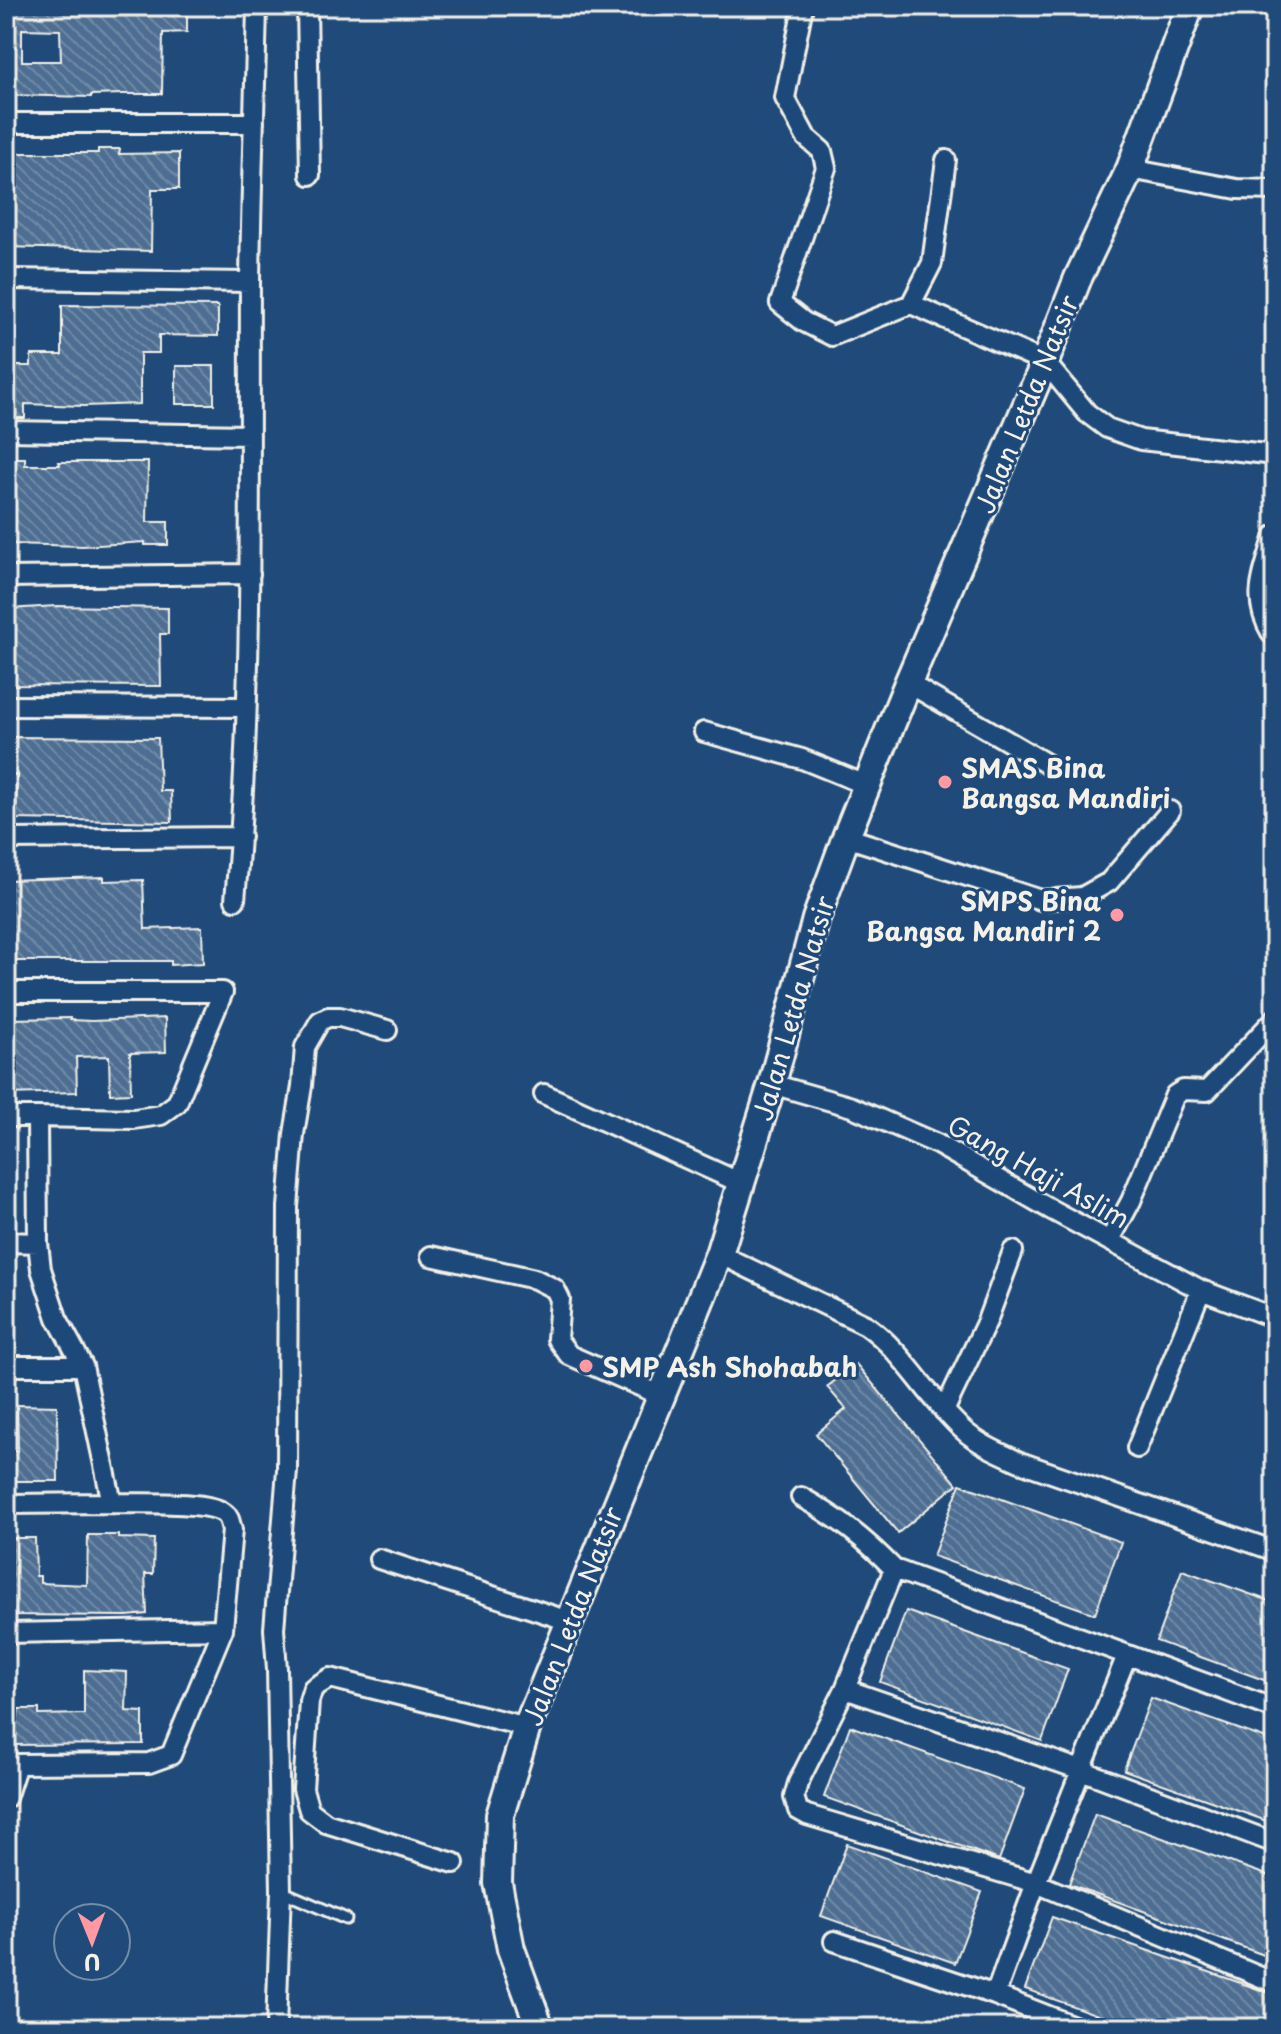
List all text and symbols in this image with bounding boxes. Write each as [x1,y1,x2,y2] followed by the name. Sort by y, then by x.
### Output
[964,288,1088,519] street label: Jalan Letda Natsir
[961,748,1170,817] place label: SMAS Bina Bangsa Mandiri
[936,773,954,791] marker: SMAS Bina Bangsa Mandiri
[866,881,1101,950] place label: SMPS Bina Bangsa Mandiri 2
[742,890,844,1125] street label: Jalan Letda Natsir
[1108,906,1126,924] marker: SMPS Bina Bangsa Mandiri 2
[941,1105,1137,1237] street label: Gang Haji Aslim
[602,1347,857,1386] place label: SMP Ash Shohabah
[577,1357,595,1375] marker: SMP Ash Shohabah
[512,1500,632,1731] street label: Jalan Letda Natsir
[52,1902,132,1982] north arrow
[84,1947,101,1980] text: U

